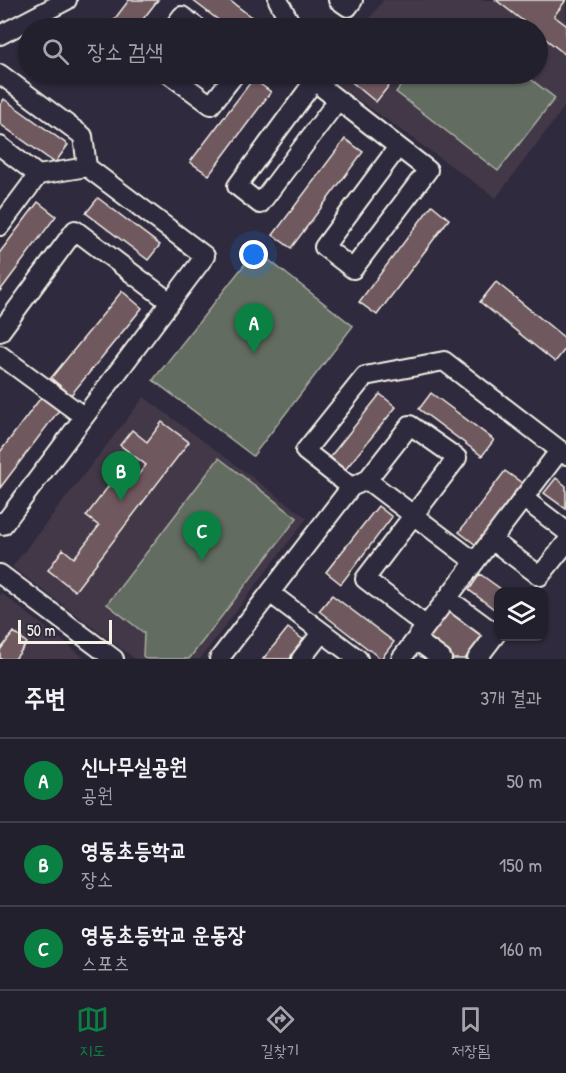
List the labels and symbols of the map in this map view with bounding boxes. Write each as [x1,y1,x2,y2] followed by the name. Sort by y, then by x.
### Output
[239,240,268,269] your location
[234,304,274,353] pin: A
[102,452,140,501] pin: B
[182,512,222,561] pin: C
[18,617,112,644] scale bar

